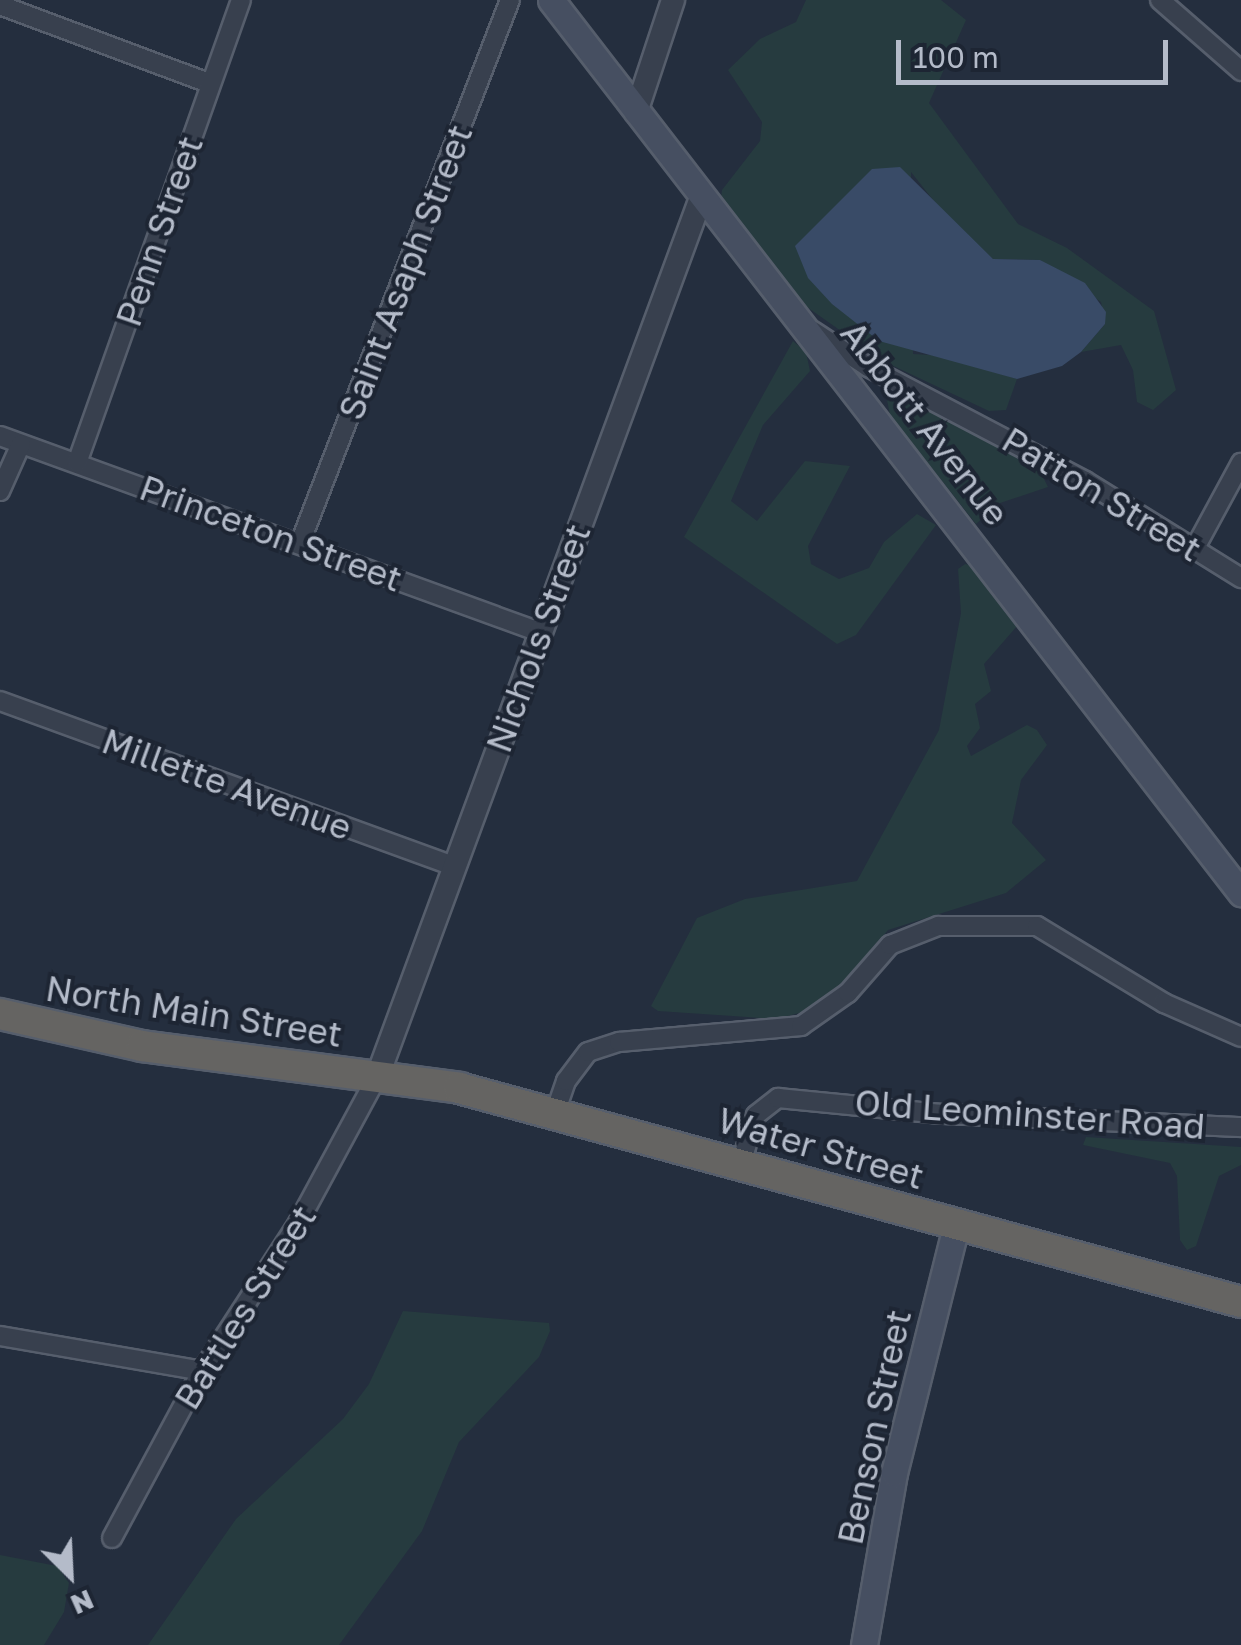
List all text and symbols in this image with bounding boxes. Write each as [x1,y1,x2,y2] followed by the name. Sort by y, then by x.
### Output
[901,20,1174,82] scale bar
[913,39,999,75] text: 100 m
[329,119,481,425] street label: Saint Asaph Street
[107,130,211,332] street label: Penn Street
[832,313,1018,533] street label: Abbott Avenue
[995,418,1209,570] street label: Patton Street
[134,466,408,600] street label: Princeton Street
[477,518,599,758] street label: Nichols Street
[97,719,357,849] street label: Millette Avenue
[43,967,345,1055] street label: North Main Street
[854,1081,1206,1147] street label: Old Leominster Road
[713,1099,929,1197] street label: Water Street
[166,1197,324,1417] street label: Battles Street
[829,1306,919,1548] street label: Benson Street
[20,1525,120,1625] north arrow
[66,1583,99,1622] text: N

